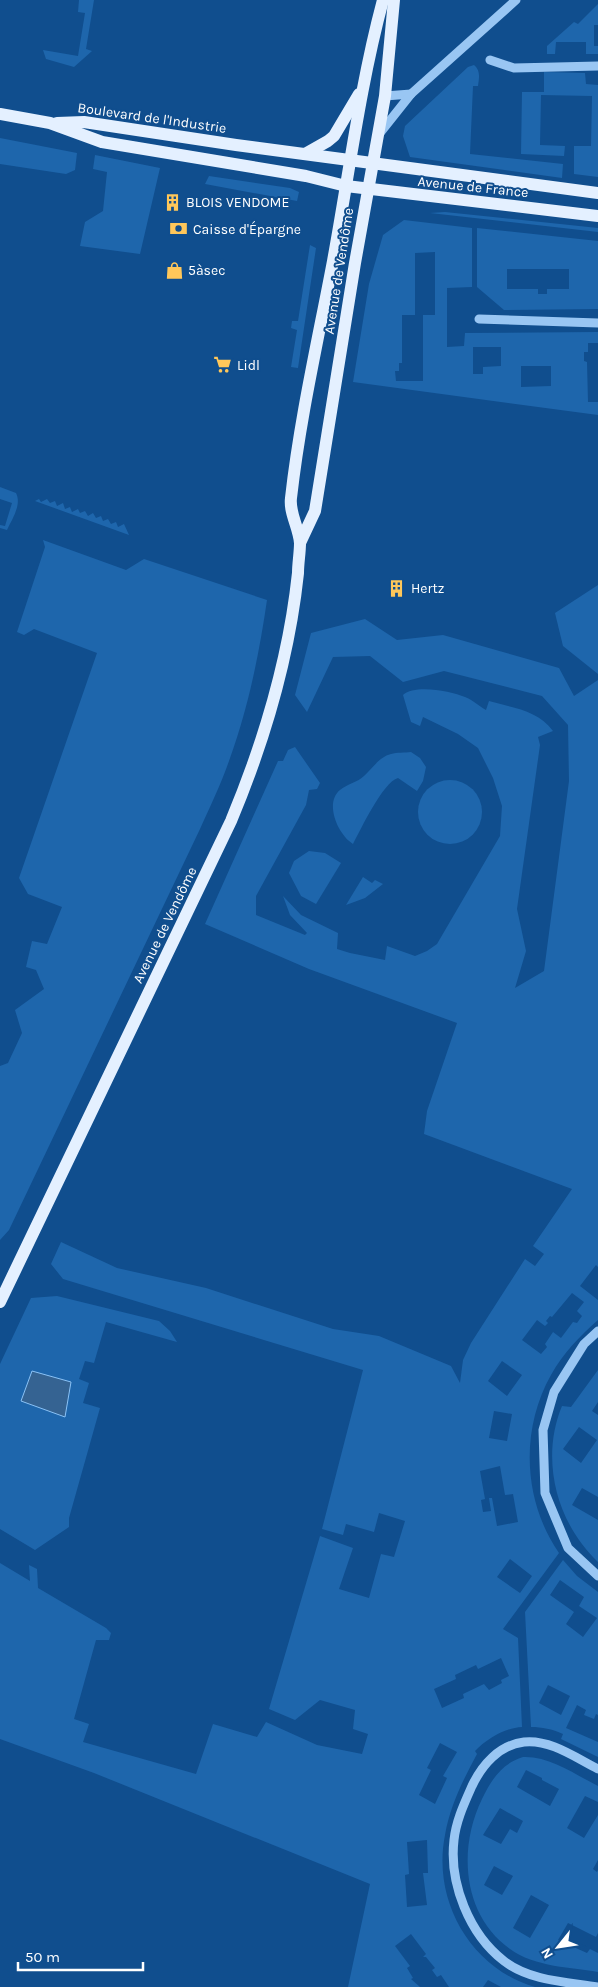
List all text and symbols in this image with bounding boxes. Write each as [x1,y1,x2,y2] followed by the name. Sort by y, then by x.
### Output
[76,99,228,137] street label: Boulevard de l'Industrie
[417,173,529,201] street label: Avenue de France
[162,192,182,212] building icon: BLOIS VENDOME
[186,194,289,211] place label: BLOIS VENDOME
[321,207,357,335] street label: Avenue de Vendôme
[169,219,189,239] bank icon: Caisse d'Épargne
[193,220,301,238] place label: Caisse d'Épargne
[164,260,184,280] shop icon: 5àsec
[188,262,225,279] place label: 5àsec
[213,355,233,375] supermarket icon: Lidl
[237,357,260,374] place label: Lidl
[387,578,407,598] building icon: Hertz
[411,580,445,597] place label: Hertz
[129,864,201,986] street label: Avenue de Vendôme
[533,1922,583,1972] north arrow
[18,1940,142,1972] scale bar
[537,1945,557,1962] text: N
[25,1948,60,1966] text: 50 m

